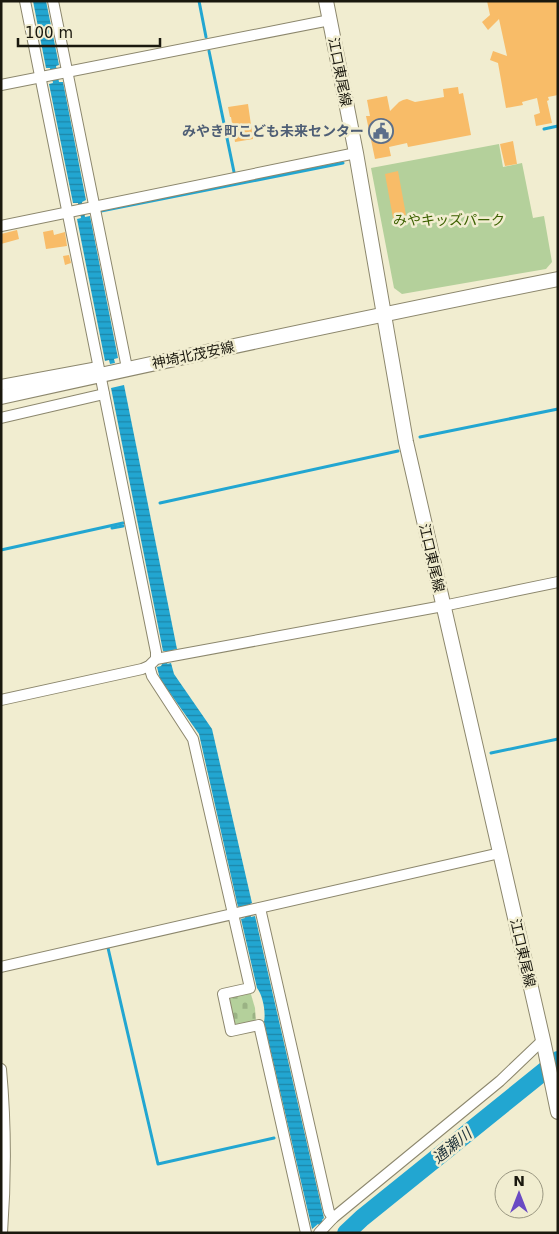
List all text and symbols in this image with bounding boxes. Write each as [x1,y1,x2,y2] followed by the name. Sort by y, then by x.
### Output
[18,15,160,47] scale bar
[25,24,73,42] text: 100 m
[325,36,355,108] street label: 江口東尾線
[368,118,394,144] public building icon: みやき町こども未来センター
[182,123,364,139] place label: みやき町こども未来センター
[393,212,505,228] park label: みやキッズパーク
[150,338,236,372] street label: 神埼北茂安線
[416,522,448,594] street label: 江口東尾線
[507,917,539,989] street label: 江口東尾線
[429,1124,477,1167] water label: 通瀬川
[494,1169,544,1219] north arrow
[513,1173,525,1189] text: N

